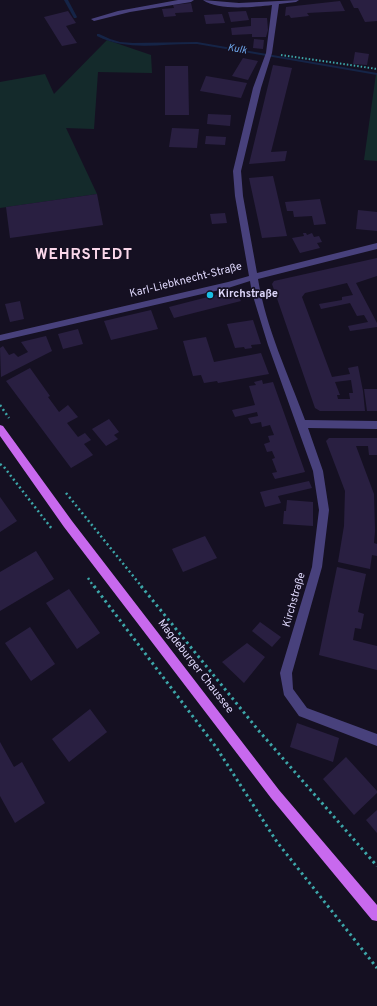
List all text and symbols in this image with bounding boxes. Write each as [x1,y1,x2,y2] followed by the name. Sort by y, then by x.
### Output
[226,42,248,58] water label: Kulk
[35,247,133,265] district label: WEHRSTEDT
[128,261,244,301] street label: Karl-Liebknecht-Straße
[218,288,278,302] place label: Kirchstraße
[205,290,215,300] marker: Kirchstraße
[281,571,309,629] street label: Kirchstraße
[154,617,236,717] street label: Magdeburger Chaussee

